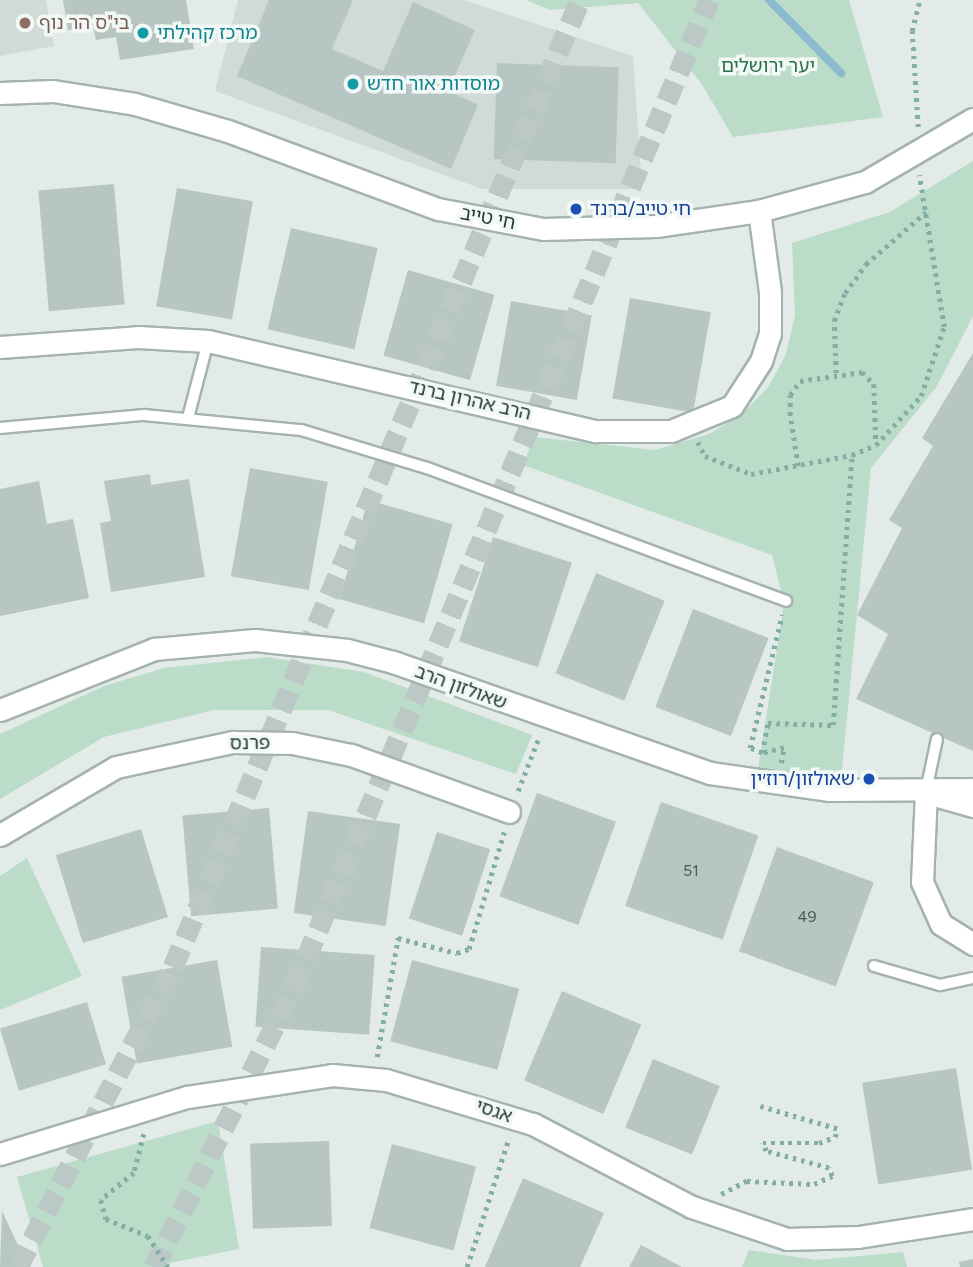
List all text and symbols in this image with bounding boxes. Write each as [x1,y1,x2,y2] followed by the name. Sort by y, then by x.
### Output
[39,12,130,34] place label: בי"ס הר נוף
[17,15,33,31] marker: בי"ס הר נוף
[157,22,257,44] place label: מרכז קהילתי
[135,25,151,41] marker: מרכז קהילתי
[721,55,815,77] park label: יער ירושלים
[367,73,500,95] place label: מוסדות אור חדש
[345,76,361,92] marker: מוסדות אור חדש
[590,198,691,220] place label: חי טייב/ברנד
[458,201,518,235] street label: חי טייב
[568,201,584,217] marker: חי טייב/ברנד
[407,375,533,425] street label: הרב אהרון ברנד
[412,660,510,714] street label: שאולזון הרב
[229,731,271,755] street label: פרנס
[751,768,855,790] place label: שאולזון/רוז׳ין
[861,771,877,787] marker: שאולזון/רוז׳ין
[683,861,699,881] house number: 51
[798,907,816,927] house number: 49
[473,1094,515,1128] street label: אגסי

